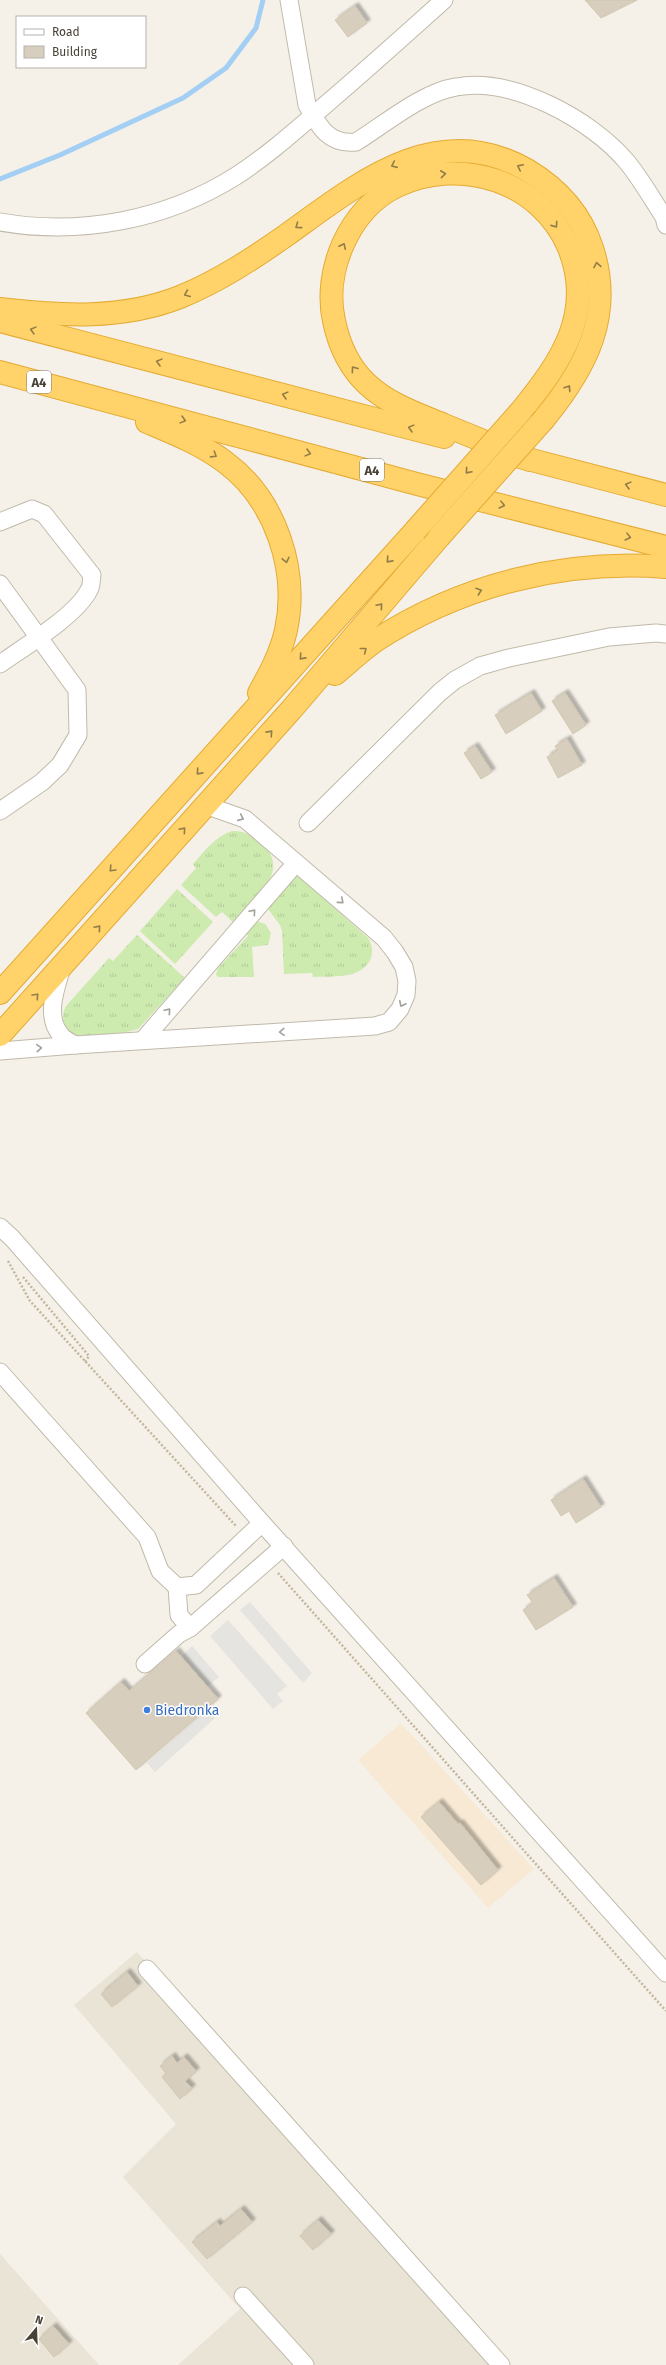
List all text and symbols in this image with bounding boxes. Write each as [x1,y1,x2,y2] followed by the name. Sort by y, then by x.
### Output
[16,16,146,68] legend
[52,25,80,39] text: Road
[52,45,98,59] text: Building
[391,160,398,168] one-way arrow
[516,164,524,172] one-way arrow
[440,170,446,179] one-way arrow
[295,221,302,229] one-way arrow
[550,221,558,228] one-way arrow
[338,242,346,250] one-way arrow
[593,262,601,268] one-way arrow
[184,289,192,297] one-way arrow
[30,326,37,335] one-way arrow
[156,358,163,367] one-way arrow
[351,366,359,373] one-way arrow
[27,371,51,393] road number: A4
[563,385,571,392] one-way arrow
[282,391,289,400] one-way arrow
[179,415,186,424] one-way arrow
[408,424,415,433] one-way arrow
[305,449,312,457] one-way arrow
[210,451,217,458] one-way arrow
[360,459,384,481] road number: A4
[465,467,472,474] one-way arrow
[625,482,631,490] one-way arrow
[498,500,505,509] one-way arrow
[624,532,631,541] one-way arrow
[386,556,393,563] one-way arrow
[281,557,289,563] one-way arrow
[476,587,483,595] one-way arrow
[375,603,382,611] one-way arrow
[360,647,367,654] one-way arrow
[299,652,307,660] one-way arrow
[265,730,273,738] one-way arrow
[196,768,203,775] one-way arrow
[237,813,245,821] one-way arrow
[179,827,186,834] one-way arrow
[109,864,116,872] one-way arrow
[336,897,344,904] one-way arrow
[249,909,256,917] one-way arrow
[93,925,100,932] one-way arrow
[31,993,38,1000] one-way arrow
[399,1000,407,1007] one-way arrow
[164,1008,171,1015] one-way arrow
[279,1028,285,1036] one-way arrow
[36,1043,42,1052] one-way arrow
[155,1702,219,1719] place label: Biedronka
[142,1705,152,1715] marker: Biedronka
[16,2309,56,2349] north arrow
[34,2313,45,2327] text: N

